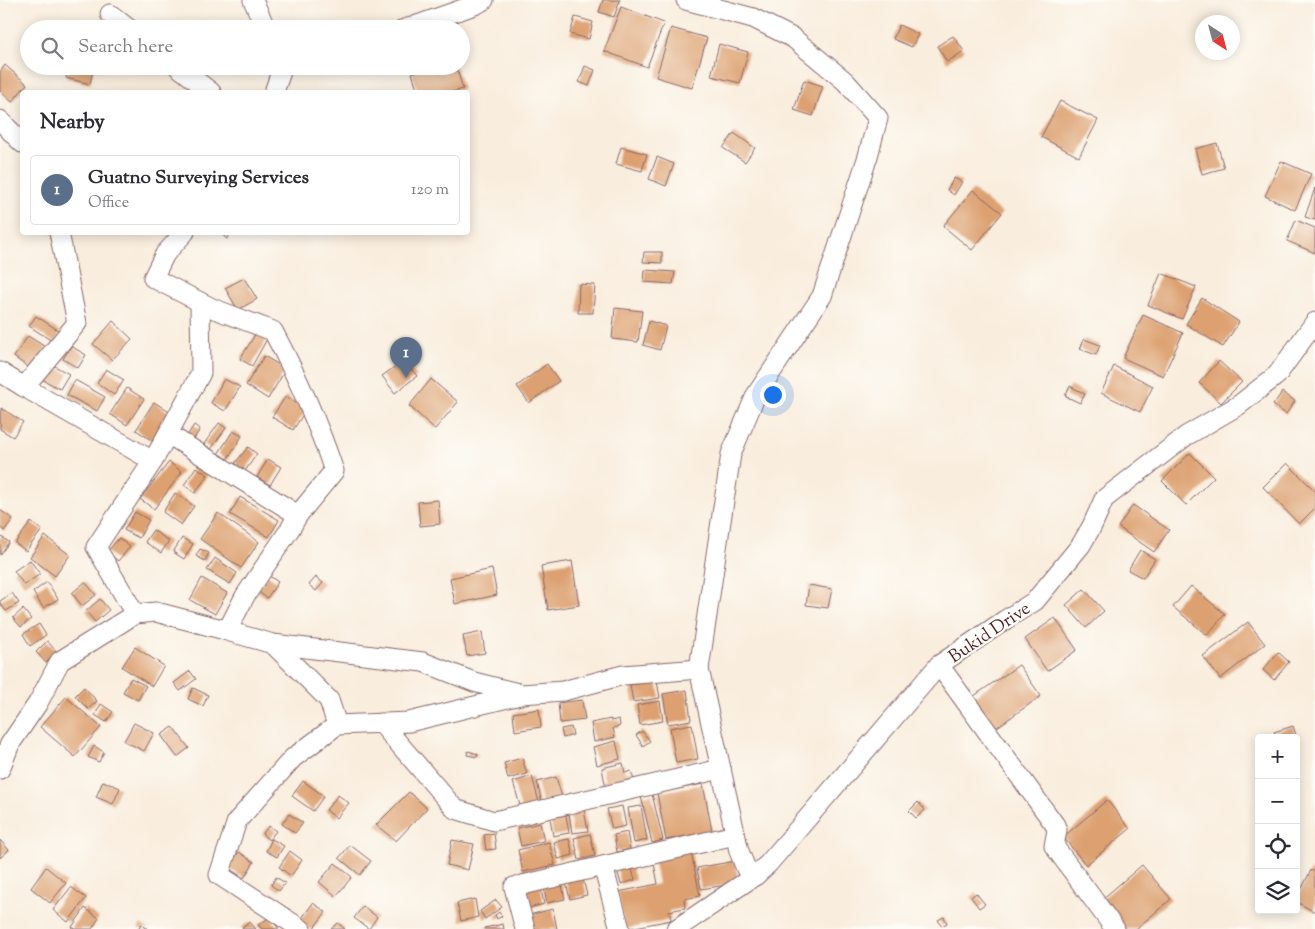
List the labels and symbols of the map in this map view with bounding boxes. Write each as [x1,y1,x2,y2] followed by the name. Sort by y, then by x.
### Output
[1195,15,1240,60] north arrow
[390,337,422,378] pin: 1
[760,382,786,408] your location
[944,597,1036,671] street label: Bukid Drive

